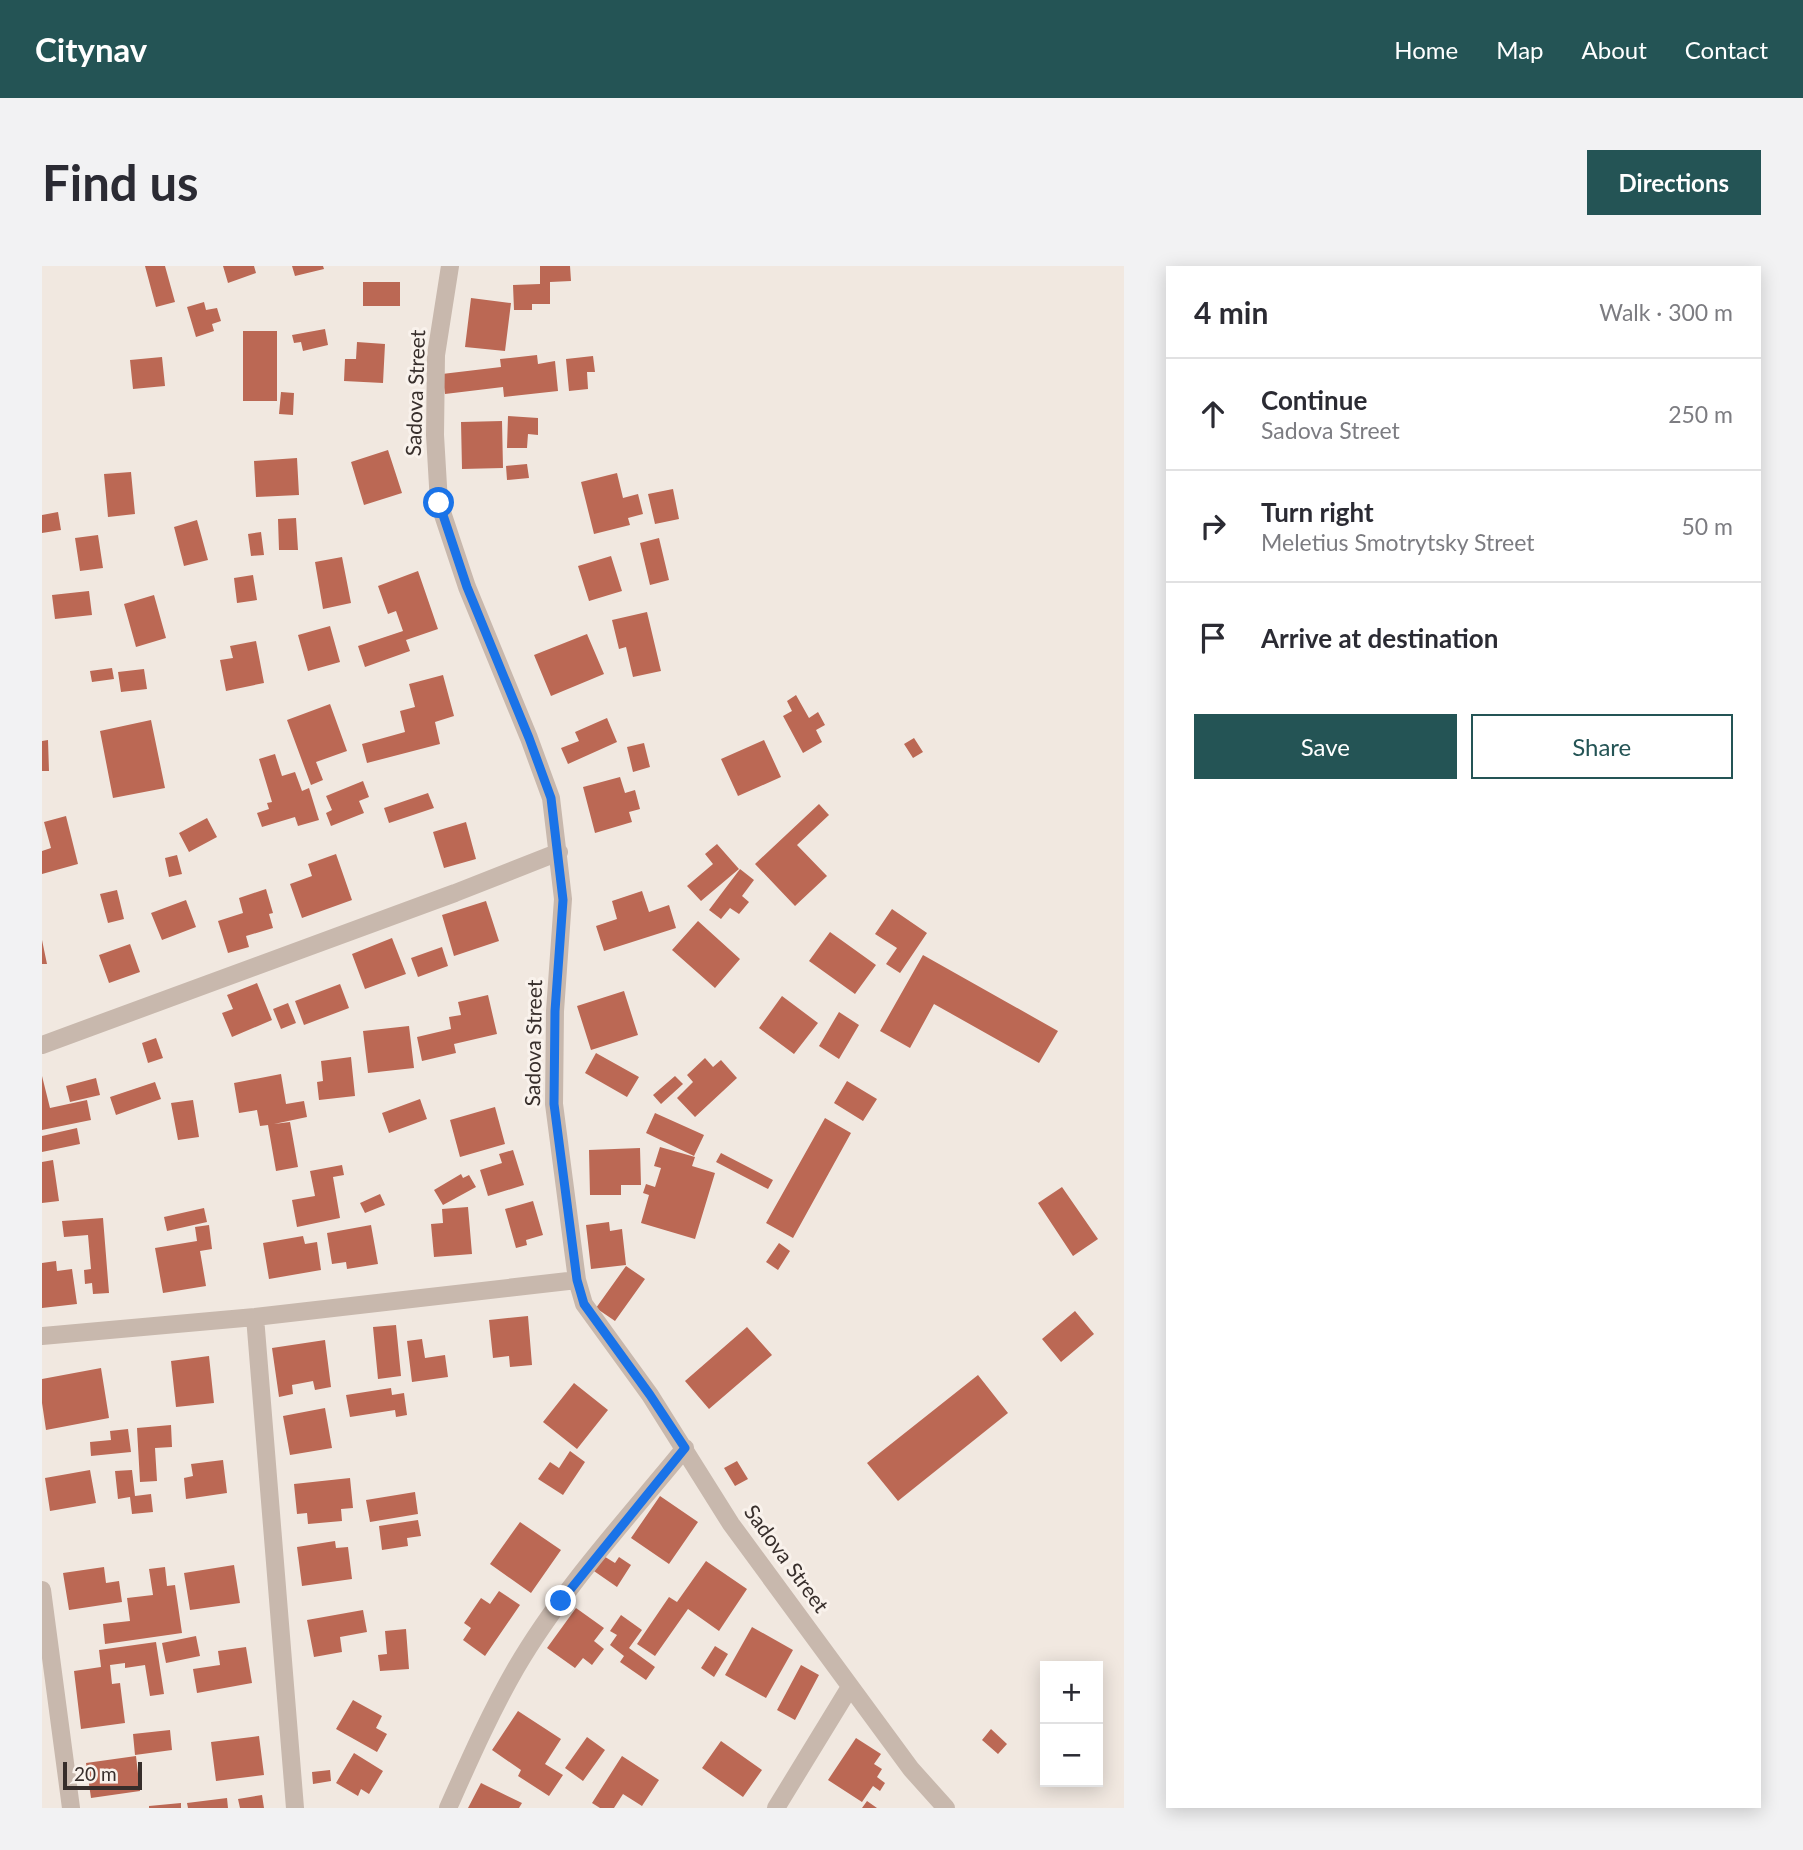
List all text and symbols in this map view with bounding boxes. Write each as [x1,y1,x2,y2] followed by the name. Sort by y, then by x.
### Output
[35,29,147,69] text: Citynav
[1394,35,1458,64] text: Home
[1496,35,1544,64] text: Map
[1582,35,1647,64] text: About
[1685,35,1768,64] text: Contact
[1587,150,1761,215] button: Directions
[42,153,199,211] text: Find us
[1194,294,1268,330] text: 4 min
[1599,298,1733,326] text: Walk · 300 m
[400,329,429,457] street label: Sadova Street
[1261,384,1367,416] text: Continue
[1194,395,1232,433] icon: ahead
[1668,400,1733,428] text: 250 m
[1261,416,1400,444] text: Sadova Street
[423,487,454,518] route start
[1261,496,1374,528] text: Turn right
[1194,507,1232,545] icon: right
[1682,512,1733,540] text: 50 m
[1261,528,1535,556] text: Meletius Smotrytsky Street
[1194,619,1232,657] icon: arrive
[1261,622,1498,654] text: Arrive at destination
[1194,714,1457,779] button: Save
[1471,714,1733,779] button: Share
[519,979,546,1107] street label: Sadova Street
[740,1499,835,1617] street label: Sadova Street
[545,1585,576,1616] route end
[1040,1661,1103,1787] map controls
[1040,1661,1103,1724] button: +
[1040,1724,1103,1787] button: −
[63,1759,142,1791] scale bar
[74,1762,117,1785] text: 20 m

